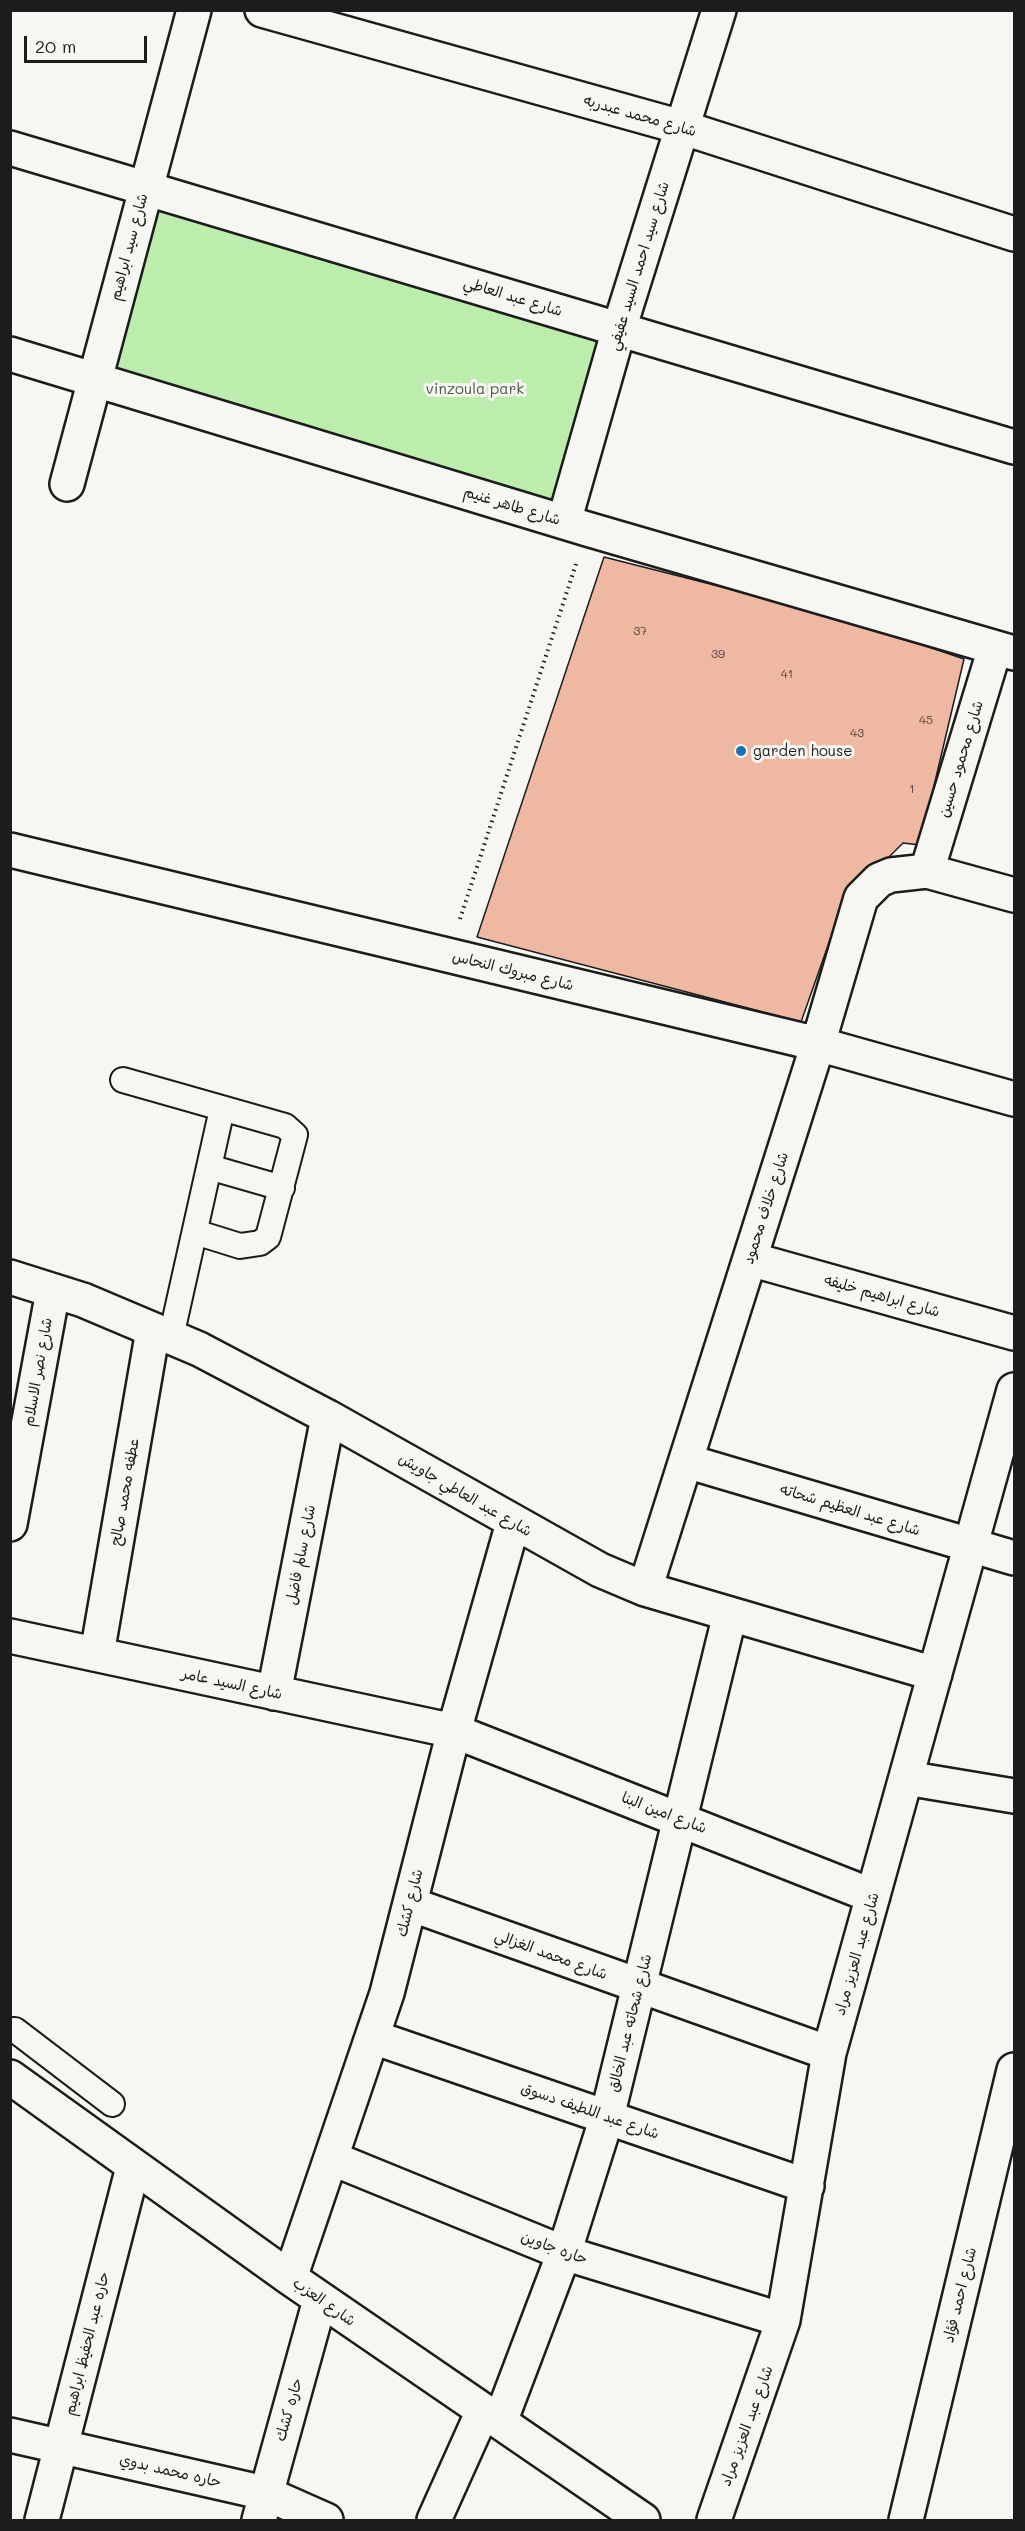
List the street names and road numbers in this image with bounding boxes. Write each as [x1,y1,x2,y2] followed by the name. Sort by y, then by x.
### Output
[581,91,699,141] street label: شارع محمد عبدربه
[605,179,673,353] street label: شارع سيد احمد السيد عفيفي
[106,192,152,302] street label: شارع سيد ابراهيم
[462,273,564,321] street label: شارع عبد العاطي
[461,483,563,529] street label: شارع طاهر غنيم
[935,698,987,820] street label: شارع محمود حسين
[450,947,576,995] street label: شارع مبروك النحاس
[739,1150,793,1266] street label: شارع خلاف محمود
[822,1271,942,1321] street label: شارع ابراهيم خليفه
[20,1316,56,1428] street label: شارع نصر الاسلام
[107,1437,143,1547] street label: عطفه محمد صالح
[395,1450,535,1540] street label: شارع عبد العاطي جاويش
[778,1480,922,1540] street label: شارع عبد العظيم شحاته
[282,1503,320,1607] street label: شارع سالم فاضل
[180,1665,284,1703] street label: شارع السيد عامر
[619,1788,709,1838] street label: شارع امين البنا
[393,1867,427,1939] street label: شارع كشك
[831,1890,883,2018] street label: شارع عبد العزيز مراد
[492,1926,610,1984] street label: شارع محمد الغزالي
[604,1952,656,2094] street label: شارع شحاته عبد الخالق
[519,2079,661,2143] street label: شارع عبد اللطيف دسوق
[519,2228,589,2268] street label: حاره جاوين
[939,2246,981,2344] street label: شارع احمد فؤاد
[61,2271,113,2417] street label: حاره عبد الحفيظ ابراهيم
[289,2274,359,2330] street label: شارع العزب
[717,2363,777,2489] street label: شارع عبد العزيز مراد
[271,2377,307,2443] street label: حاره كشك
[118,2451,222,2491] street label: حاره محمد بدوي

